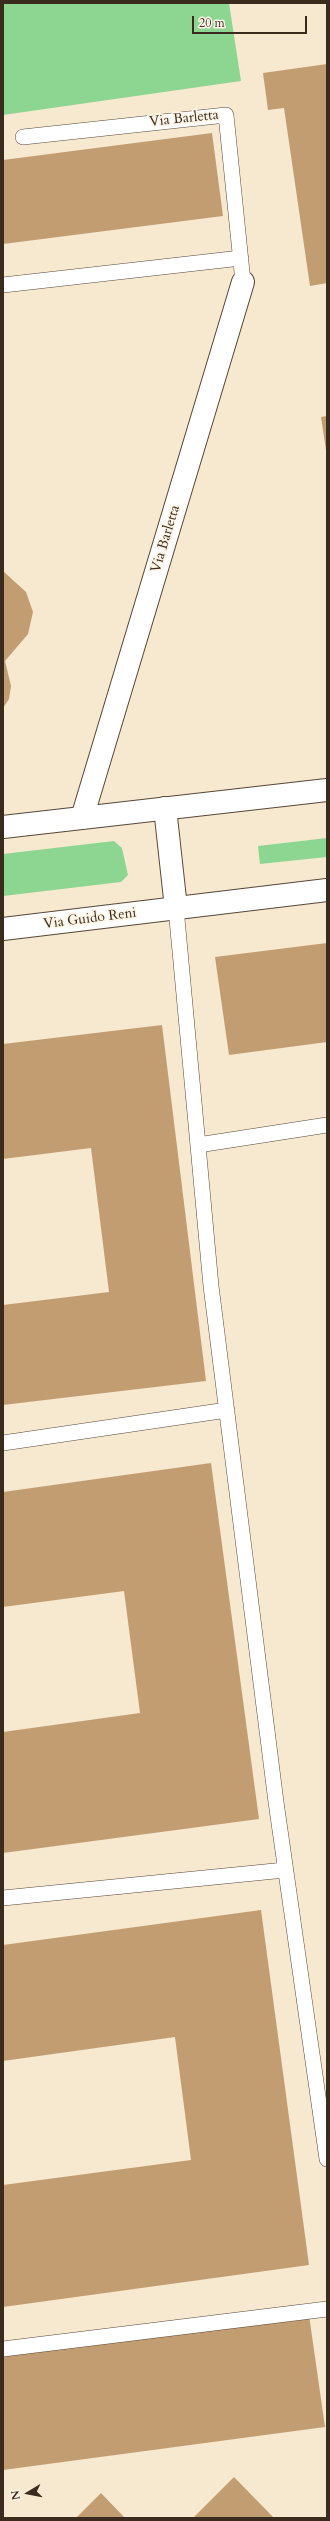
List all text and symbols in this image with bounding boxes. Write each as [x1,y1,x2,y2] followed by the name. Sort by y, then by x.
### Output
[194,8,309,34] scale bar
[199,15,225,31] text: 20 m
[149,107,219,131] street label: Via Barletta
[148,503,184,575] street label: Via Barletta
[43,905,137,933] street label: Via Guido Reni
[8,2473,48,2513] north arrow
[7,2489,24,2501] text: N

